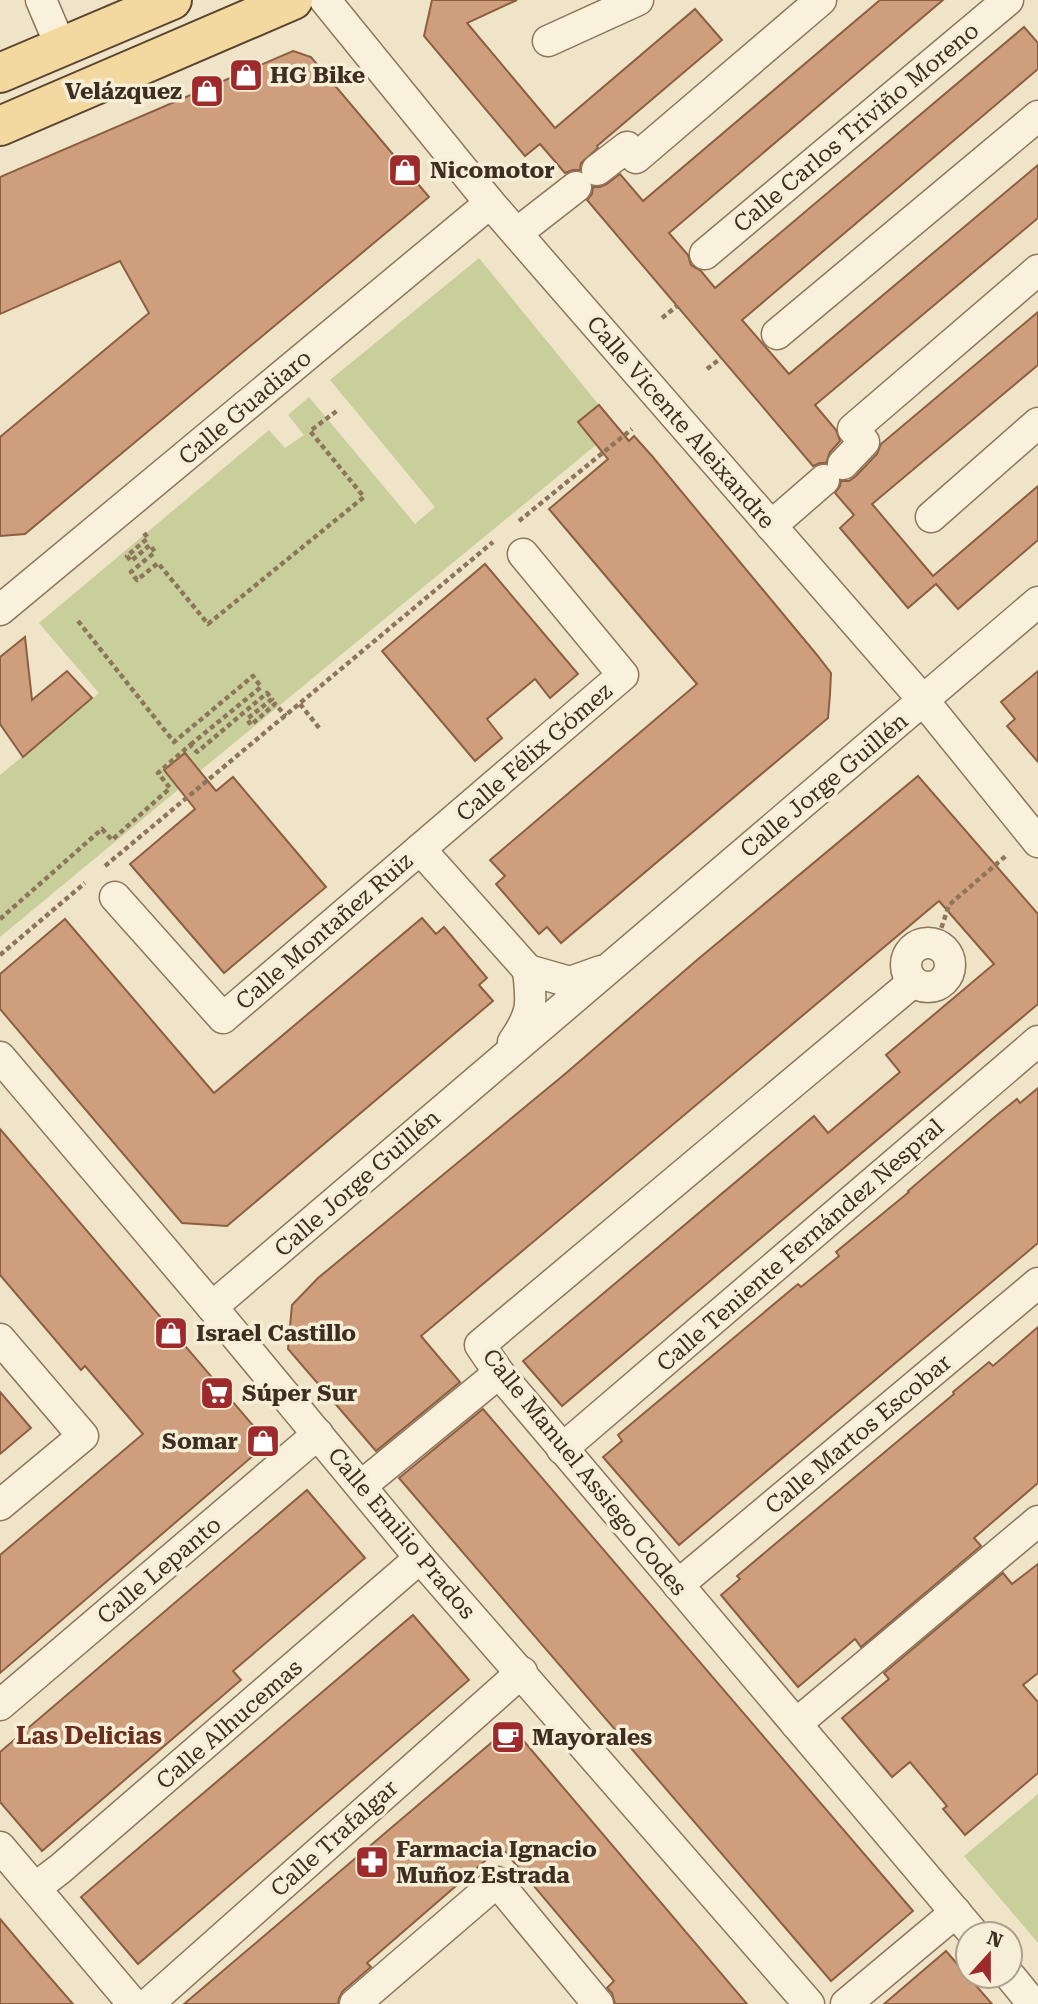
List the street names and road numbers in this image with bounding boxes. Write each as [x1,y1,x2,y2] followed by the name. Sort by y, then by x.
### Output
[728,17,985,238] street label: Calle Carlos Triviño Moreno
[581,311,780,534] street label: Calle Vicente Aleixandre
[174,344,317,471] street label: Calle Guadiaro
[451,677,618,827] street label: Calle Félix Gómez
[735,707,914,863] street label: Calle Jorge Guillén
[230,847,418,1015] street label: Calle Montañez Ruiz
[269,1104,446,1263] street label: Calle Jorge Guillén
[652,1114,949,1377] street label: Calle Teniente Fernández Nespral
[477,1344,693,1601] street label: Calle Manuel Assiego Codes
[760,1349,957,1520] street label: Calle Martos Escobar
[322,1442,481,1624] street label: Calle Emilio Prados
[92,1511,227,1630] street label: Calle Lepanto
[151,1654,308,1795] street label: Calle Alhucemas
[265,1774,403,1902] street label: Calle Trafalgar

